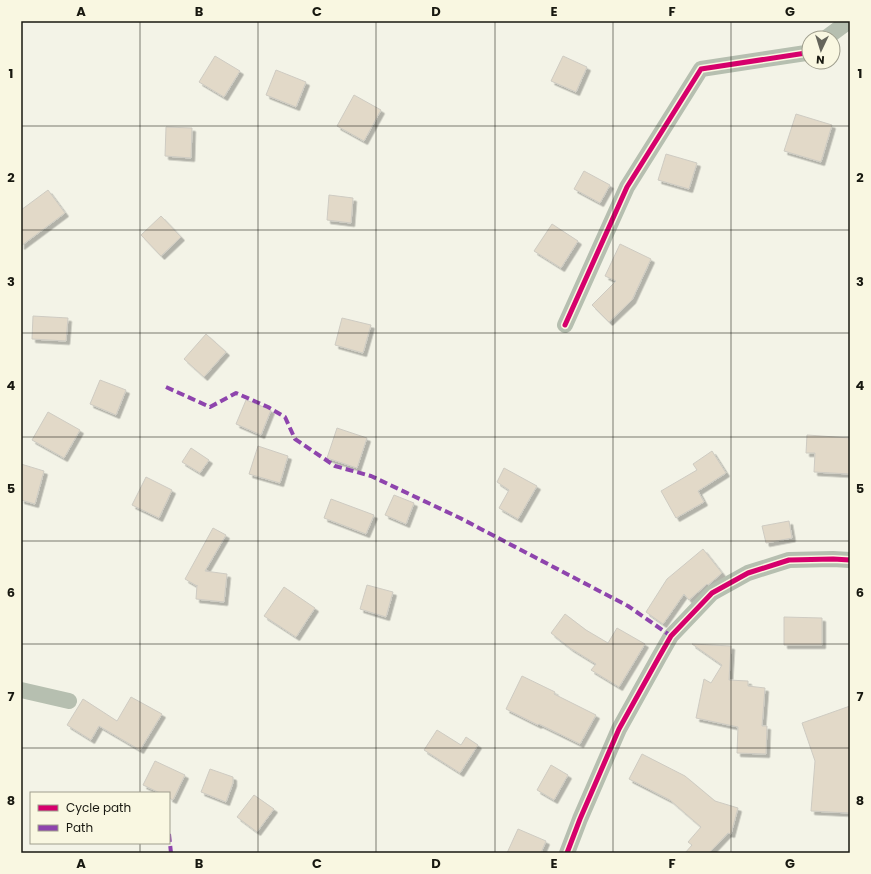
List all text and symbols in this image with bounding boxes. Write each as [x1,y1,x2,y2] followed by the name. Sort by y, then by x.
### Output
[76,2,86,21] text: A
[195,2,204,21] text: B
[312,2,322,21] text: C
[431,2,441,21] text: D
[550,2,558,21] text: E
[668,2,676,21] text: F
[785,2,795,21] text: G
[801,30,841,70] north arrow
[816,52,825,68] text: N
[9,64,13,83] text: 1
[858,64,862,83] text: 1
[7,168,15,187] text: 2
[856,168,864,187] text: 2
[7,272,15,291] text: 3
[856,272,864,291] text: 3
[7,376,16,395] text: 4
[856,376,865,395] text: 4
[7,479,15,498] text: 5
[856,479,864,498] text: 5
[7,583,15,602] text: 6
[856,583,864,602] text: 6
[8,687,15,706] text: 7
[857,687,864,706] text: 7
[7,791,15,810] text: 8
[856,791,864,810] text: 8
[30,792,170,844] legend
[66,799,131,816] text: Cycle path
[66,819,93,836] text: Path
[76,854,86,873] text: A
[195,854,204,873] text: B
[312,854,322,873] text: C
[431,854,441,873] text: D
[550,854,558,873] text: E
[668,854,676,873] text: F
[785,854,795,873] text: G

